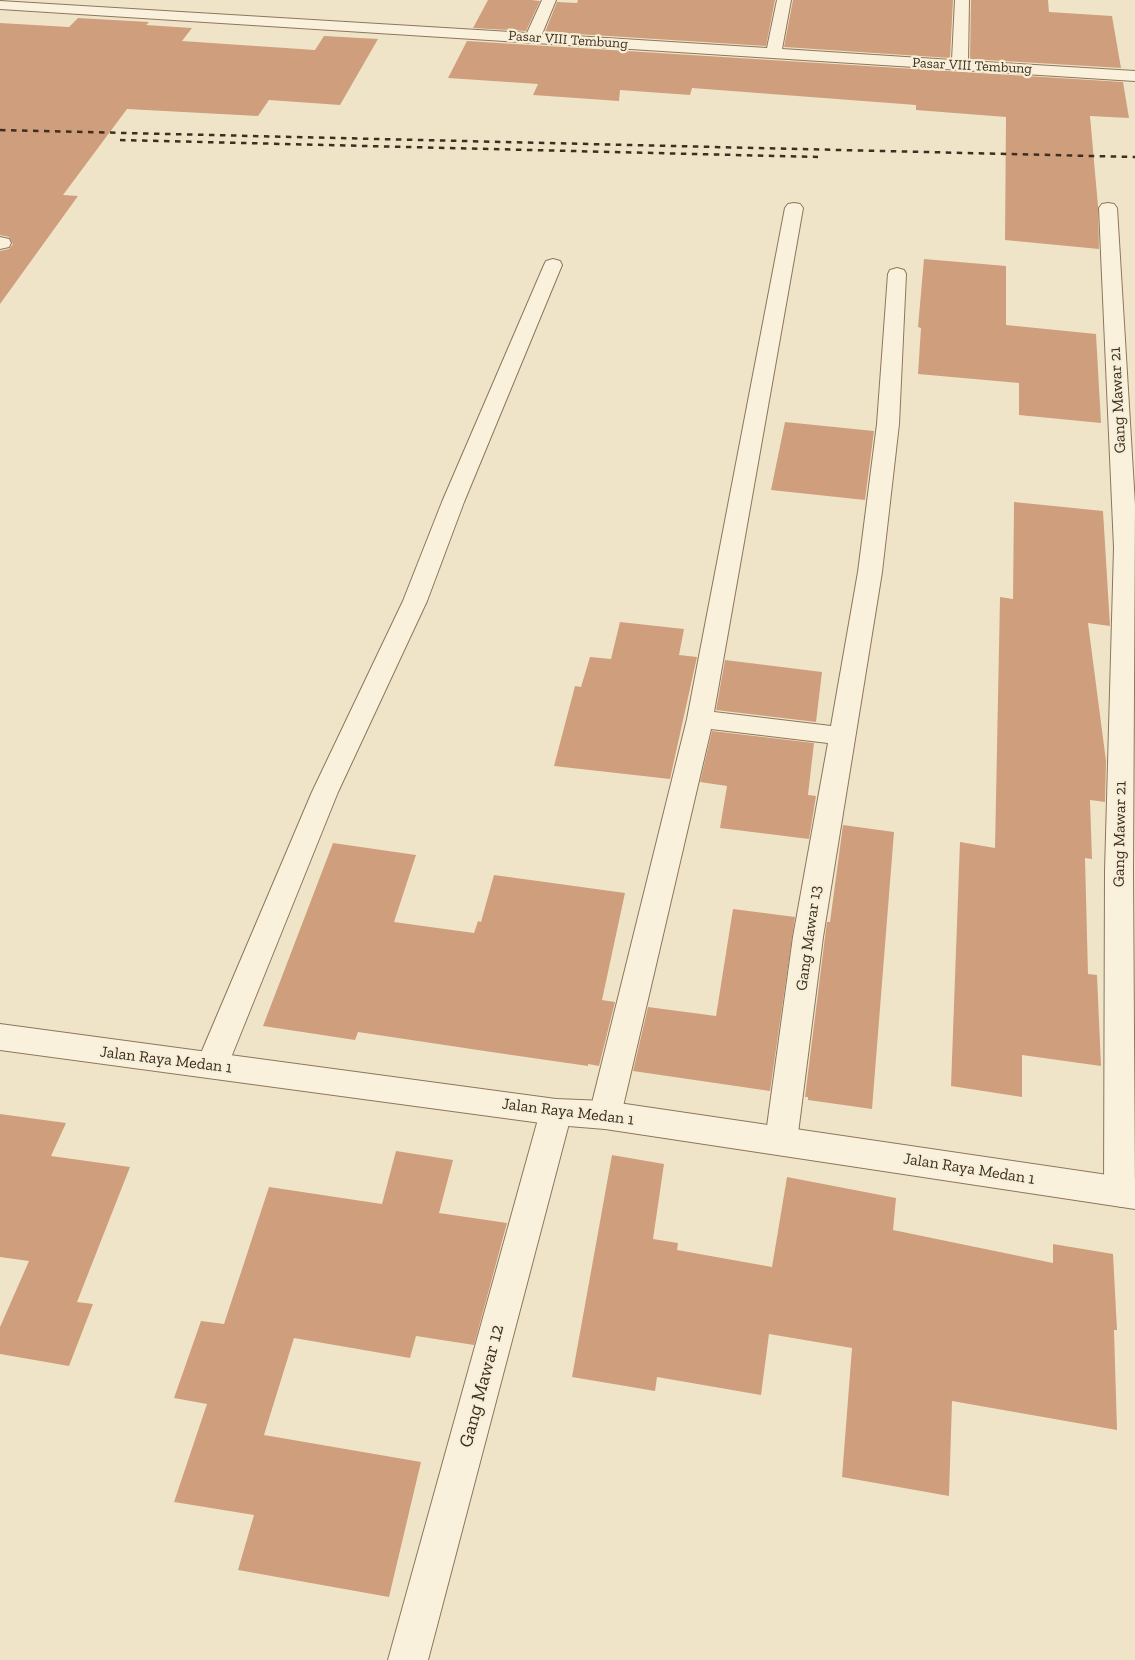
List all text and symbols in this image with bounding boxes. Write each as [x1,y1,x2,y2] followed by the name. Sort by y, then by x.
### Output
[508,27,628,53] street label: Pasar VIII Tembung
[912,54,1032,78] street label: Pasar VIII Tembung
[1106,346,1130,454] street label: Gang Mawar 21
[1109,781,1131,887] street label: Gang Mawar 21
[792,884,826,992] street label: Gang Mawar 13
[99,1042,233,1078] street label: Jalan Raya Medan 1
[501,1094,635,1130] street label: Jalan Raya Medan 1
[902,1149,1036,1189] street label: Jalan Raya Medan 1
[455,1322,509,1450] street label: Gang Mawar 12

